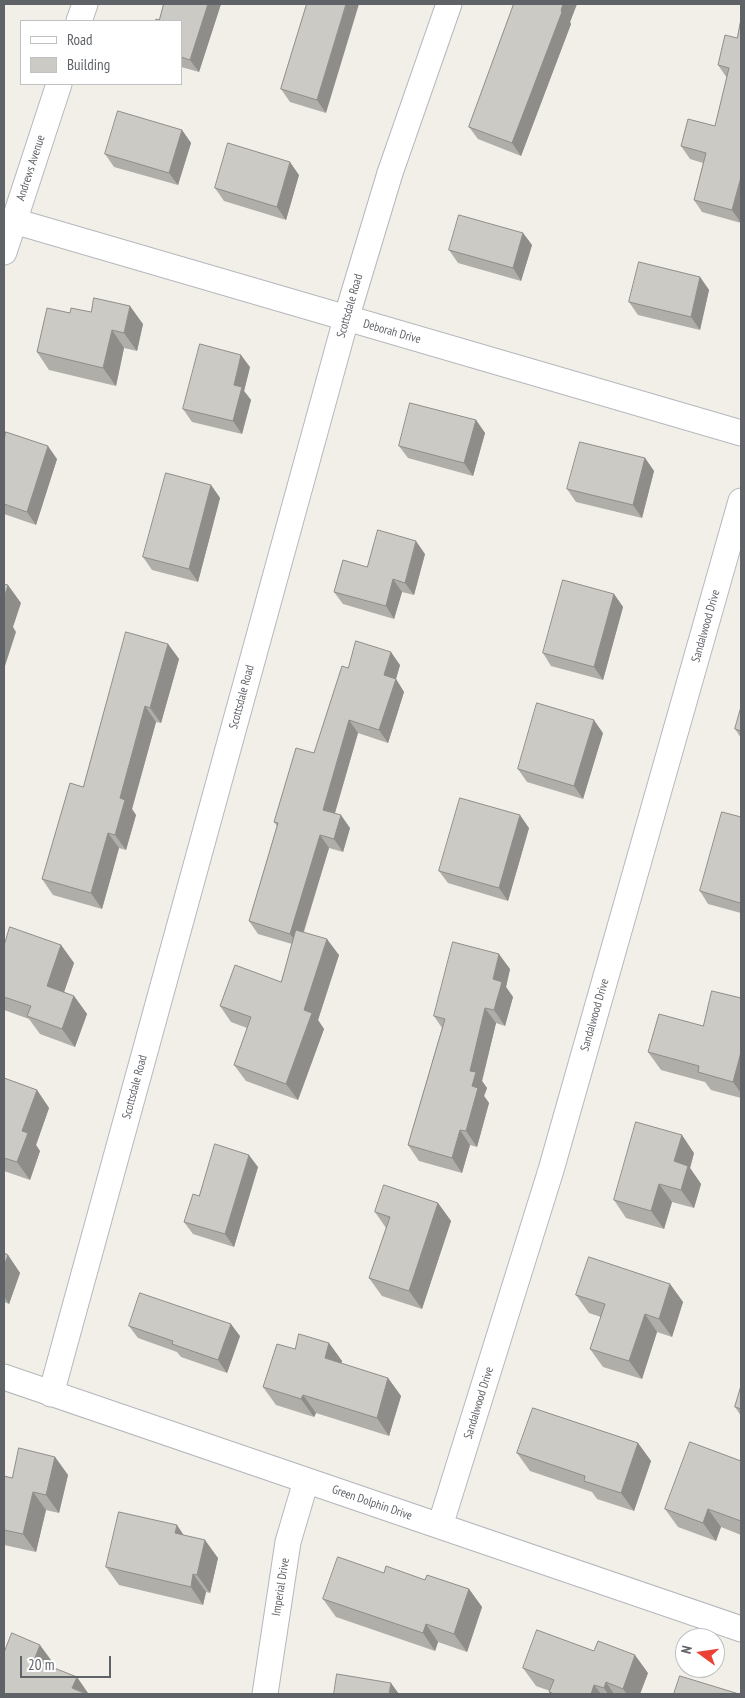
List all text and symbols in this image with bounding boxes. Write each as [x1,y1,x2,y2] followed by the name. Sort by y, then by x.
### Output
[20,20,182,85] legend
[67,30,93,49] text: Road
[67,55,110,74] text: Building
[14,133,48,203] street label: Andrews Avenue
[334,272,366,340] street label: Scottsdale Road
[361,317,423,347] street label: Deborah Drive
[689,588,723,664] street label: Sandalwood Drive
[227,663,257,731] street label: Scottsdale Road
[578,977,612,1053] street label: Sandalwood Drive
[120,1053,150,1121] street label: Scottsdale Road
[461,1365,497,1441] street label: Sandalwood Drive
[330,1483,414,1523] street label: Green Dolphin Drive
[269,1557,293,1617] street label: Imperial Drive
[675,1628,725,1678] north arrow
[677,1644,696,1655] text: N
[22,1646,114,1678] scale bar
[28,1655,54,1674] text: 20 m

